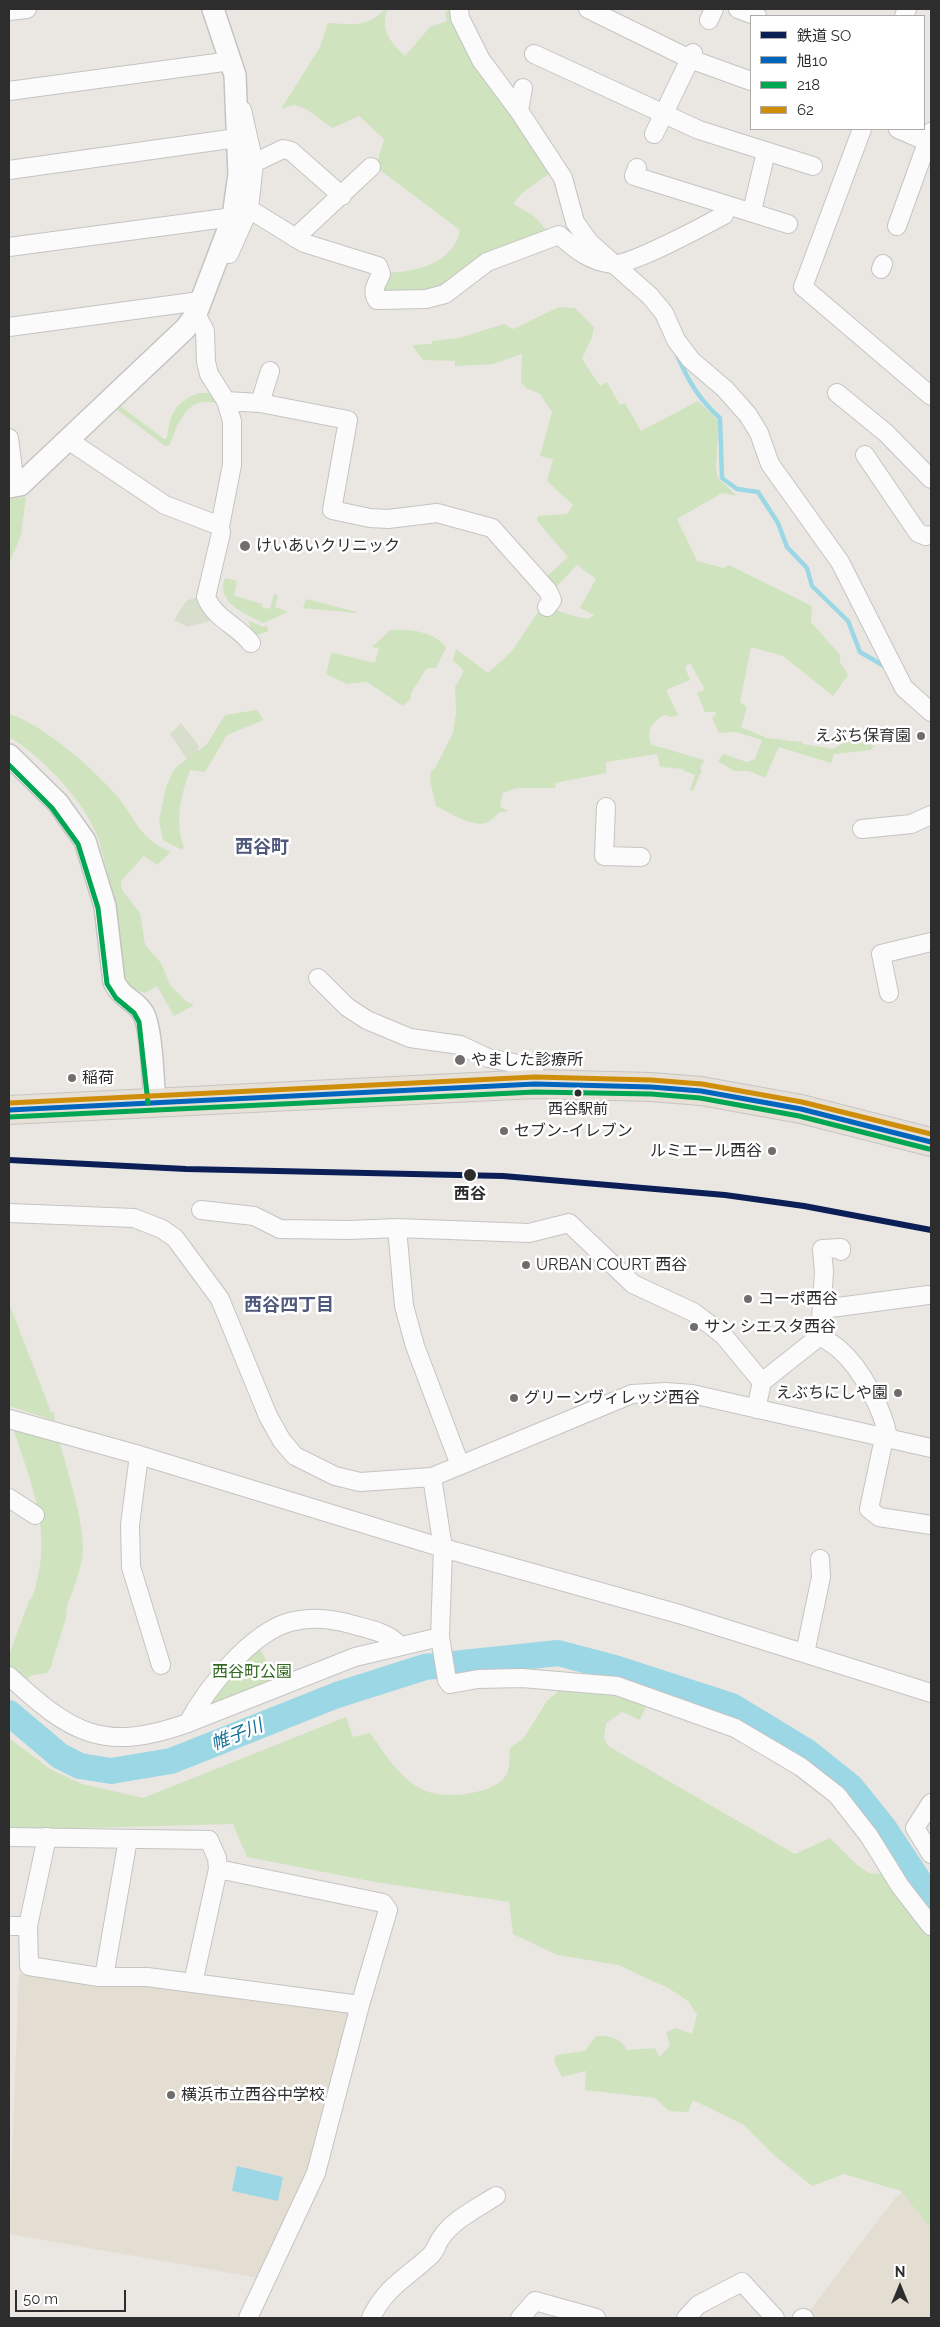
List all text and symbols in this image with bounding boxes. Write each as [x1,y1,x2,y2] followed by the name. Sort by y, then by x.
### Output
[750,15,925,130] legend
[797,27,851,45] text: 鉄道 SO
[797,52,828,70] text: 旭10
[797,76,820,94] text: 218
[797,101,814,119] text: 62
[256,536,400,556] place label: けいあいクリニック
[238,539,252,553] marker: けいあいクリニック
[815,726,911,746] place label: えぶち保育園
[915,730,927,742] marker: えぶち保育園
[235,837,289,859] district label: 西谷町
[471,1050,583,1070] place label: やました診療所
[453,1053,467,1067] marker: やました診療所
[82,1068,114,1088] place label: 稲荷
[66,1072,78,1084] marker: 稲荷
[573,1088,583,1098] marker: 西谷駅前
[548,1100,608,1118] place label: 西谷駅前
[514,1121,633,1141] place label: セブン-イレブン
[498,1125,510,1137] marker: セブン-イレブン
[650,1141,762,1161] place label: ルミエール西谷
[766,1145,778,1157] marker: ルミエール西谷
[462,1167,478,1183] marker: 西谷
[454,1184,486,1204] place label: 西谷
[536,1255,687,1275] place label: URBAN COURT 西谷
[520,1259,532,1271] marker: URBAN COURT 西谷
[758,1289,838,1309] place label: コーポ西谷
[742,1293,754,1305] marker: コーポ西谷
[244,1295,334,1317] district label: 西谷四丁目
[704,1317,836,1337] place label: サン シエスタ西谷
[688,1321,700,1333] marker: サン シエスタ西谷
[776,1383,888,1403] place label: えぶちにしや園
[892,1387,904,1399] marker: えぶちにしや園
[524,1388,700,1408] place label: グリーンヴィレッジ西谷
[508,1392,520,1404] marker: グリーンヴィレッジ西谷
[212,1662,292,1682] park label: 西谷町公園
[208,1715,266,1755] water label: 帷子川
[181,2085,325,2105] place label: 横浜市立西谷中学校
[165,2089,177,2101] marker: 横浜市立西谷中学校
[875,2262,925,2312] north arrow
[895,2264,905,2280] text: N
[18,2280,129,2312] scale bar
[23,2290,58,2308] text: 50 m

